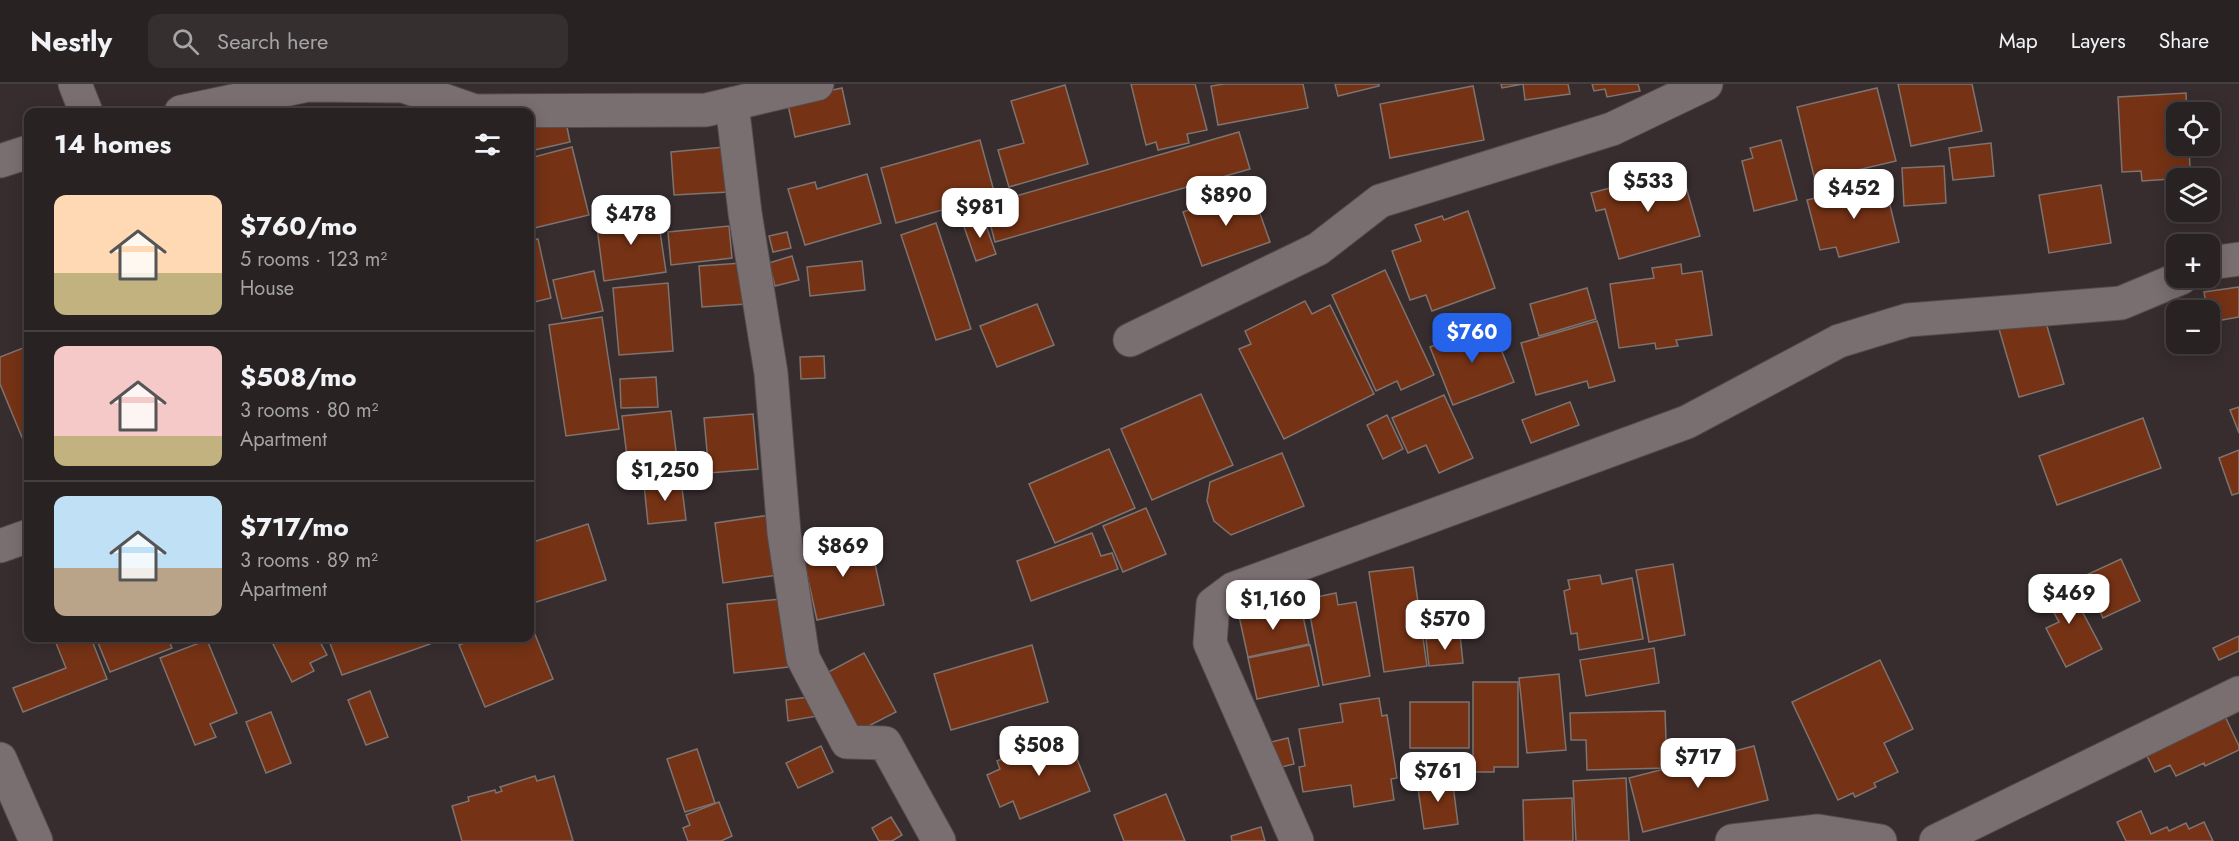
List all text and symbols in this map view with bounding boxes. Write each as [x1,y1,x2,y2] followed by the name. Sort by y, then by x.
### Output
[148,14,568,68] search box
[30,21,112,62] text: Nestly
[169,25,202,58] icon: search
[217,25,328,57] text: Search here
[1999,26,2038,56] text: Map
[2071,26,2126,56] text: Layers
[2159,26,2209,56] text: Share
[2166,102,2220,354] map controls
[2166,102,2220,156] button: locate
[54,125,171,163] text: 14 homes
[471,128,504,161] icon: filters
[1612,162,1684,213] pin: $533
[1623,167,1673,196] text: $533
[2166,168,2220,222] button: layers
[1818,169,1890,220] pin: $452
[1828,174,1880,203] text: $452
[1190,176,1262,227] pin: $890
[1200,181,1252,210] text: $890
[944,188,1016,239] pin: $981
[956,193,1004,222] text: $981
[595,195,667,246] pin: $478
[606,200,657,229] text: $478
[240,207,357,245] text: $760/mo
[102,219,174,291] icon: home
[2166,234,2220,288] button: +
[240,245,387,274] text: 5 rooms · 123 m²
[240,274,294,303] text: House
[2166,300,2220,354] button: −
[1436,313,1508,364] pin: $760
[1446,318,1498,347] text: $760
[240,358,357,396] text: $508/mo
[102,370,174,442] icon: home
[240,396,378,425] text: 3 rooms · 80 m²
[240,425,327,454] text: Apartment
[616,451,714,502] pin: $1,250
[631,456,699,485] text: $1,250
[240,508,349,546] text: $717/mo
[102,520,174,592] icon: home
[807,527,879,578] pin: $869
[817,532,869,561] text: $869
[240,546,378,575] text: 3 rooms · 89 m²
[2033,574,2105,625] pin: $469
[240,575,327,604] text: Apartment
[2042,579,2096,608] text: $469
[1224,580,1322,631] pin: $1,160
[1240,585,1306,614] text: $1,160
[1409,600,1481,651] pin: $570
[1420,605,1470,634] text: $570
[1003,726,1075,777] pin: $508
[1013,731,1065,760] text: $508
[1662,738,1734,789] pin: $717
[1675,743,1721,772] text: $717
[1402,752,1474,803] pin: $761
[1414,757,1462,786] text: $761

